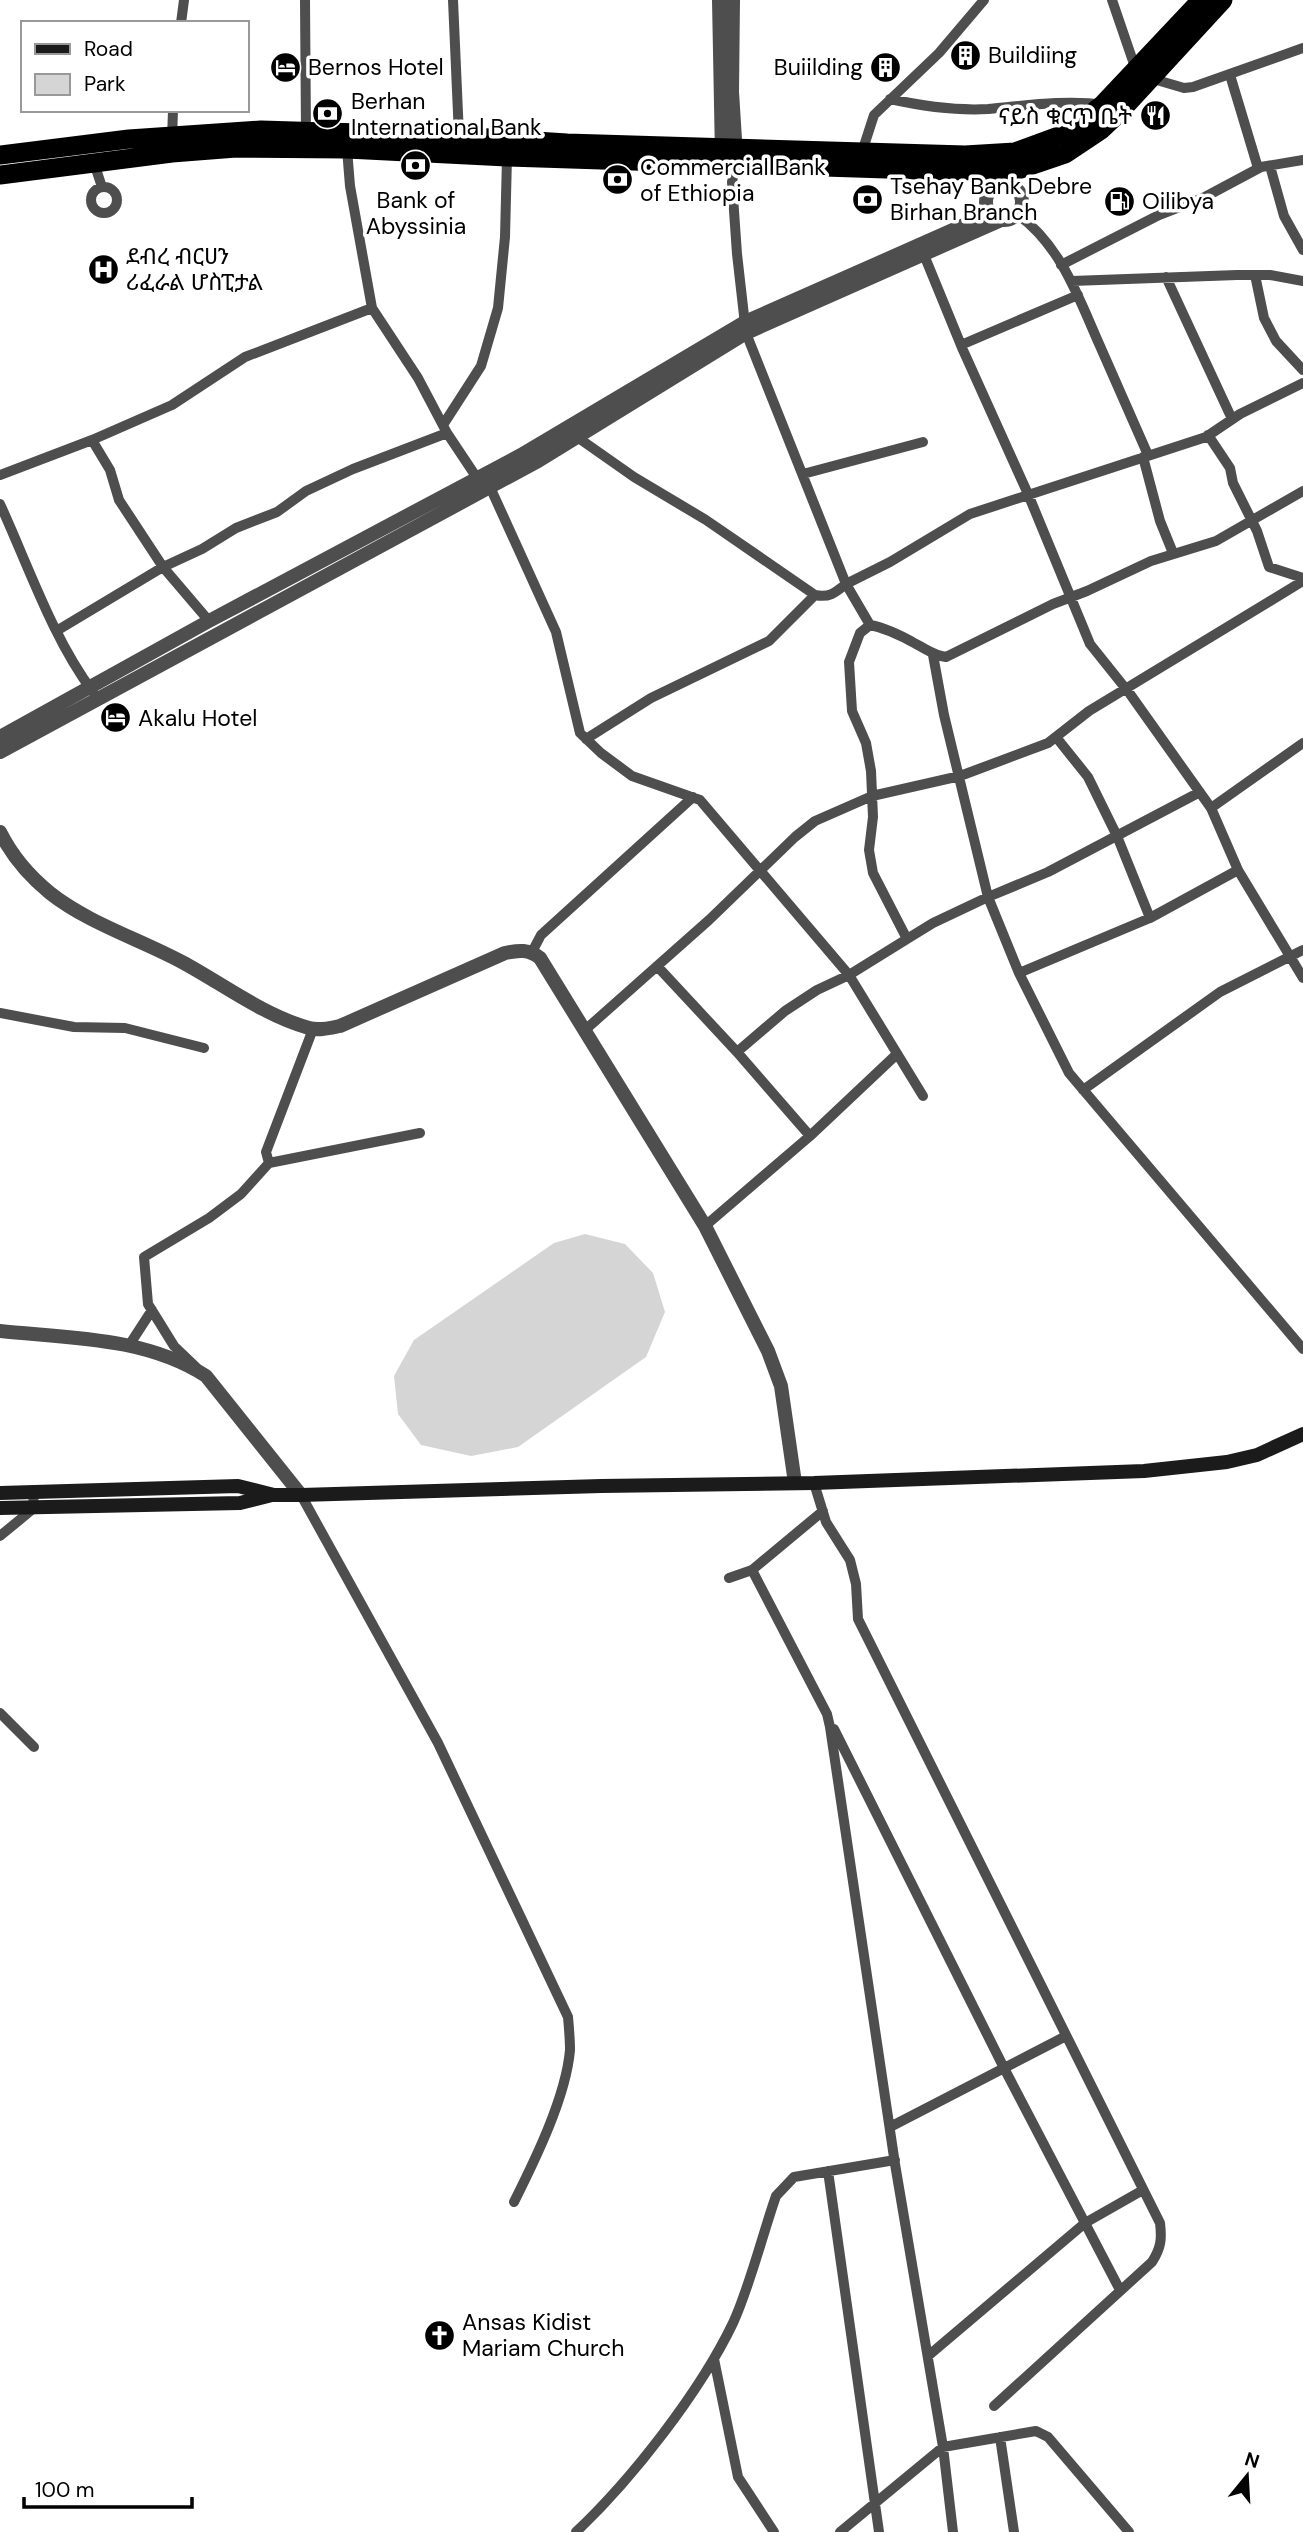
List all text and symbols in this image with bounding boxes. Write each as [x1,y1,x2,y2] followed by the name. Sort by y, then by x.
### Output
[21,21,248,112] legend
[84,35,133,63] text: Road
[948,38,982,72] building icon: Buildiing
[988,40,1077,70] place label: Buildiing
[268,50,302,84] hotel icon: Bernos Hotel
[869,50,903,84] building icon: Buiilding
[308,52,444,82] place label: Bernos Hotel
[774,52,863,82] place label: Buiilding
[84,70,126,98] text: Park
[351,86,542,142] place label: Berhan International Bank
[311,97,345,131] bank icon: Berhan International Bank
[1138,99,1172,133] restaurant icon: ናይስ ቁርጥ ቤት
[998,101,1132,131] place label: ናይስ ቁርጥ ቤት
[399,149,433,183] bank icon: Bank of Abyssinia
[640,152,826,208] place label: Commercial Bank of Ethiopia
[600,163,634,197] bank icon: Commercial Bank of Ethiopia
[890,171,1092,227] place label: Tsehay Bank Debre Birhan Branch
[850,182,884,216] bank icon: Tsehay Bank Debre Birhan Branch
[1102,184,1136,218] fuel station icon: Oilibya
[366,185,466,241] place label: Bank of Abyssinia
[1142,186,1214,216] place label: Oilibya
[126,241,263,297] place label: ደብረ ብርሀን ሪፈራል ሆስፒታል
[86,252,120,286] hospital icon: ደብረ ብርሀን ሪፈራል ሆስፒታል
[98,701,132,735] hotel icon: Akalu Hotel
[138,703,257,733] place label: Akalu Hotel
[462,2307,624,2363] place label: Ansas Kidist Mariam Church
[422,2318,456,2352] church icon: Ansas Kidist Mariam Church
[1212,2441,1282,2511] north arrow
[1242,2446,1263,2474] text: N
[24,2466,192,2510] scale bar
[35,2476,95,2504] text: 100 m

